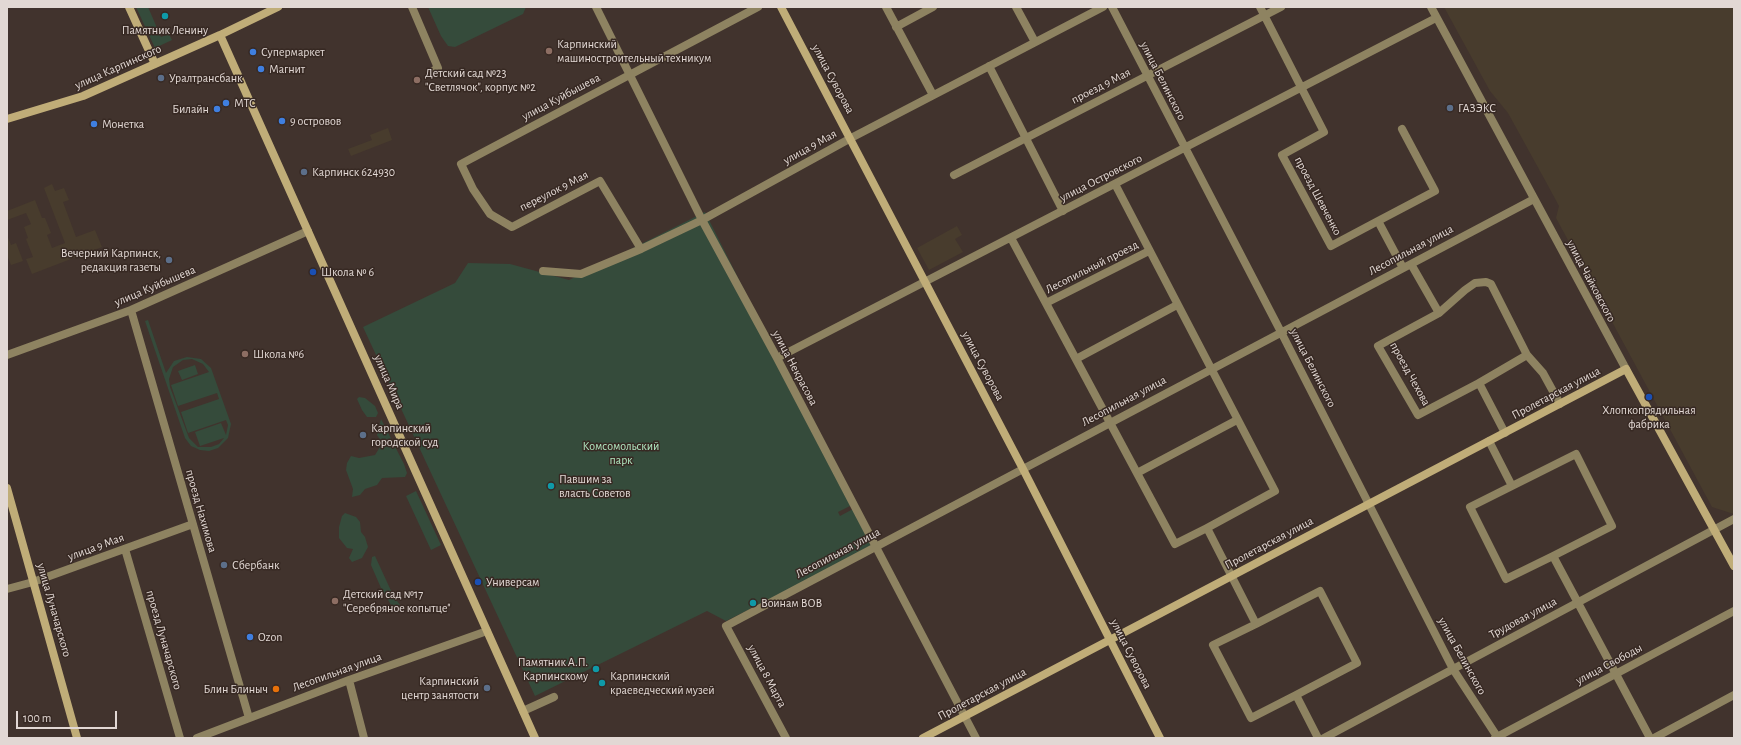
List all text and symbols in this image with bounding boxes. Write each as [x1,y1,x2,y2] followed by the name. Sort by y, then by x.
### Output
[160,11,170,21] marker: Памятник Ленину
[122,23,208,37] place label: Памятник Ленину
[557,37,711,65] place label: Карпинский машиностроительный техникум
[1137,39,1189,123] street label: улица Белинского
[73,41,163,93] street label: улица Карпинского
[809,42,857,116] street label: улица Суворова
[261,45,324,59] place label: Супермаркет
[544,46,554,56] marker: Карпинский машиностроительный техникум
[248,47,258,57] marker: Супермаркет
[269,62,305,76] place label: Магнит
[256,64,266,74] marker: Магнит
[1069,65,1133,107] street label: проезд 9 Мая
[425,66,536,94] place label: Детский сад №23 "Светлячок", корпус №2
[519,70,603,124] street label: улица Куйбышева
[169,71,242,85] place label: Уралтрансбанк
[156,73,166,83] marker: Уралтрансбанк
[412,75,422,85] marker: Детский сад №23 "Светлячок", корпус №2
[234,96,256,110] place label: МТС
[221,98,231,108] marker: МТС
[1458,101,1496,115] place label: ГАЗЭКС
[172,102,209,116] place label: Билайн
[1445,103,1455,113] marker: ГАЗЭКС
[212,104,222,114] marker: Билайн
[290,114,341,128] place label: 9 островов
[277,116,287,126] marker: 9 островов
[102,117,144,131] place label: Монетка
[89,119,99,129] marker: Монетка
[781,126,839,168] street label: улица 9 Мая
[1057,151,1145,205] street label: улица Островского
[1291,154,1345,238] street label: проезд Шевченко
[312,165,395,179] place label: Карпинск 624930
[299,167,309,177] marker: Карпинск 624930
[517,167,591,215] street label: переулок 9 Мая
[1366,222,1456,278] street label: Лесопильная улица
[1043,237,1141,297] street label: Лесопильный проезд
[1563,237,1619,325] street label: улица Чайковского
[61,246,161,274] place label: Вечерний Карпинск, редакция газеты
[164,255,174,265] marker: Вечерний Карпинск, редакция газеты
[112,262,198,310] street label: улица Куйбышева
[321,265,374,279] place label: Школа № 6
[308,267,318,277] marker: Школа № 6
[1287,326,1339,410] street label: улица Белинского
[769,328,821,408] street label: улица Некрасова
[959,329,1007,403] street label: улица Суворова
[1387,340,1433,408] street label: проезд Чехова
[253,347,304,361] place label: Школа №6
[240,349,250,359] marker: Школа №6
[371,352,407,412] street label: улица Мира
[1509,364,1603,422] street label: Пролетарская улица
[1079,373,1169,429] street label: Лесопильная улица
[1644,392,1654,402] marker: Хлопкопрядильная фабрика
[1602,403,1696,431] place label: Хлопкопрядильная фабрика
[371,421,438,449] place label: Карпинский городской суд
[358,430,368,440] marker: Карпинский городской суд
[583,439,659,467] park label: Комсомольский парк
[182,468,220,554] street label: проезд Нахимова
[559,472,631,500] place label: Павшим за власть Советов
[546,481,556,491] marker: Павшим за власть Советов
[1222,514,1316,572] street label: Пролетарская улица
[793,525,883,581] street label: Лесопильная улица
[66,530,126,564] street label: улица 9 Мая
[232,558,280,572] place label: Сбербанк
[219,560,229,570] marker: Сбербанк
[34,561,74,659] street label: улица Луначарского
[486,575,539,589] place label: Универсам
[473,577,483,587] marker: Универсам
[343,587,451,615] place label: Детский сад №17 "Серебряное копытце"
[143,589,185,691] street label: проезд Луначарского
[1487,594,1559,642] street label: Трудовая улица
[330,596,340,606] marker: Детский сад №17 "Серебряное копытце"
[761,596,822,610] place label: Воинам ВОВ
[748,598,758,608] marker: Воинам ВОВ
[1435,615,1489,697] street label: улица Белинского
[1107,617,1155,691] street label: улица Суворова
[258,630,282,644] place label: Ozon
[245,632,255,642] marker: Ozon
[1573,640,1645,688] street label: улица Свободы
[744,642,790,710] street label: улица 8 Марта
[290,649,384,695] street label: Лесопильная улица
[518,655,588,683] place label: Памятник А.П. Карпинскому
[591,664,601,674] marker: Памятник А.П. Карпинскому
[935,665,1029,723] street label: Пролетарская улица
[610,669,715,697] place label: Карпинский краеведческий музей
[401,674,479,702] place label: Карпинский центр занятости
[597,678,607,688] marker: Карпинский краеведческий музей
[203,682,268,696] place label: Блин Блиныч
[482,683,492,693] marker: Карпинский центр занятости
[271,684,281,694] marker: Блин Блиныч
[18,703,119,729] scale bar
[23,712,51,724] text: 100 m

